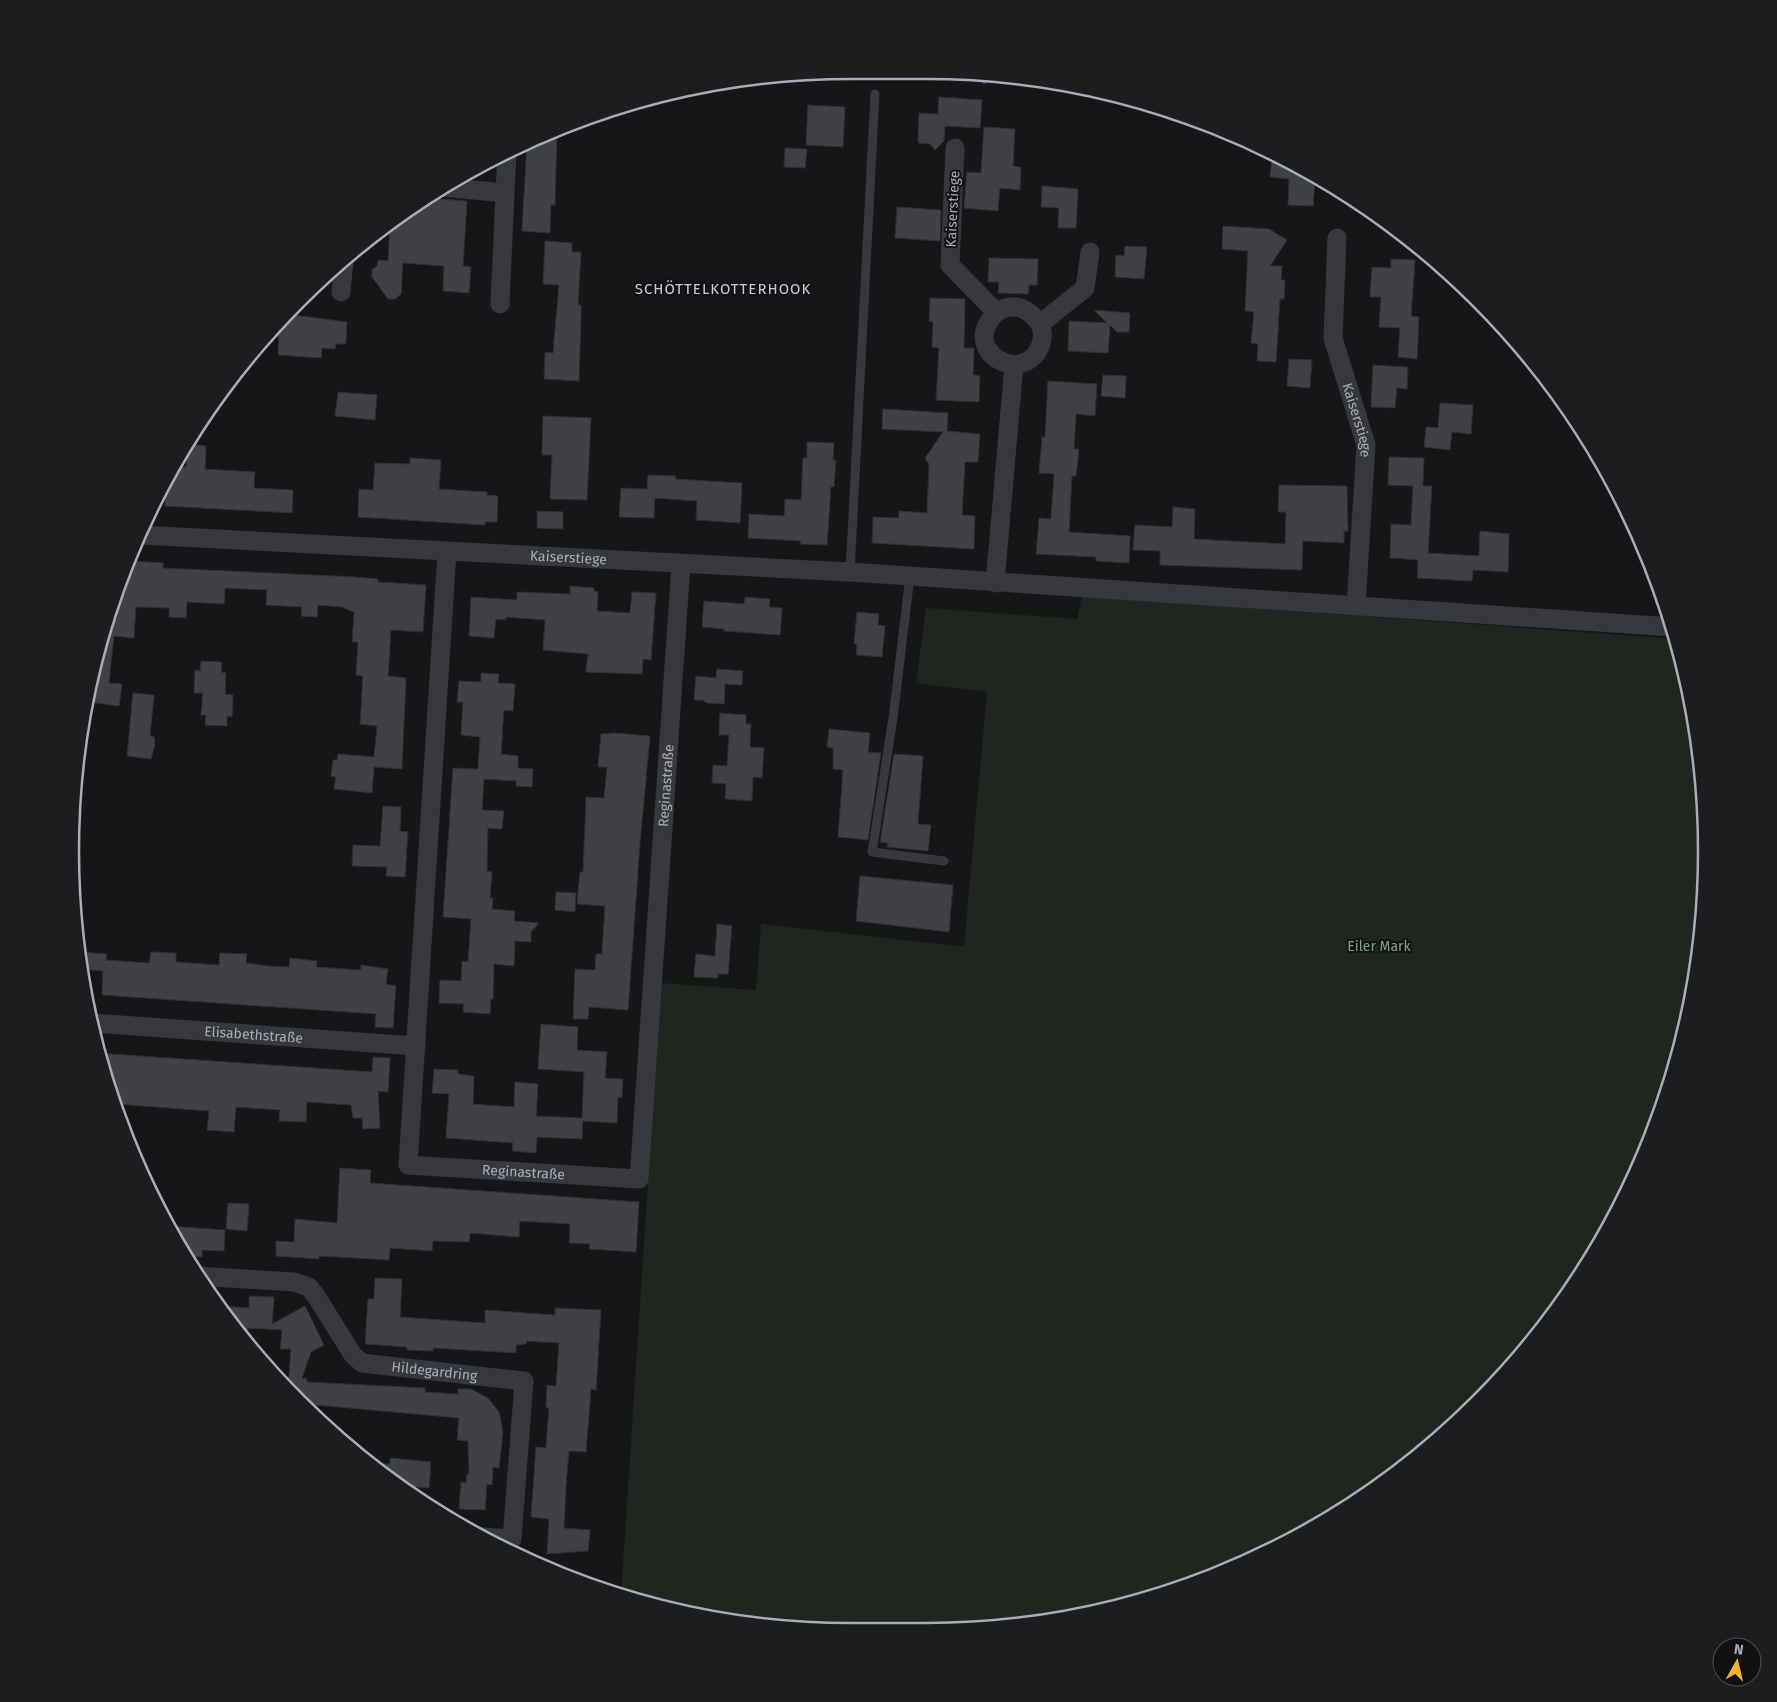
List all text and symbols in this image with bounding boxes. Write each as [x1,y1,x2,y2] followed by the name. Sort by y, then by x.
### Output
[942,170,964,248] street label: Kaiserstiege
[635,280,811,298] district label: SCHÖTTELKOTTERHOOK
[1339,381,1375,458] street label: Kaiserstiege
[530,547,607,568] street label: Kaiserstiege
[655,744,677,828] street label: Reginastraße
[1347,938,1411,955] park label: Eiler Mark
[204,1022,304,1046] street label: Elisabethstraße
[482,1161,565,1183] street label: Reginastraße
[391,1358,479,1384] street label: Hildegardring
[1712,1637,1762,1687] north arrow
[1733,1641,1745,1659] text: N

